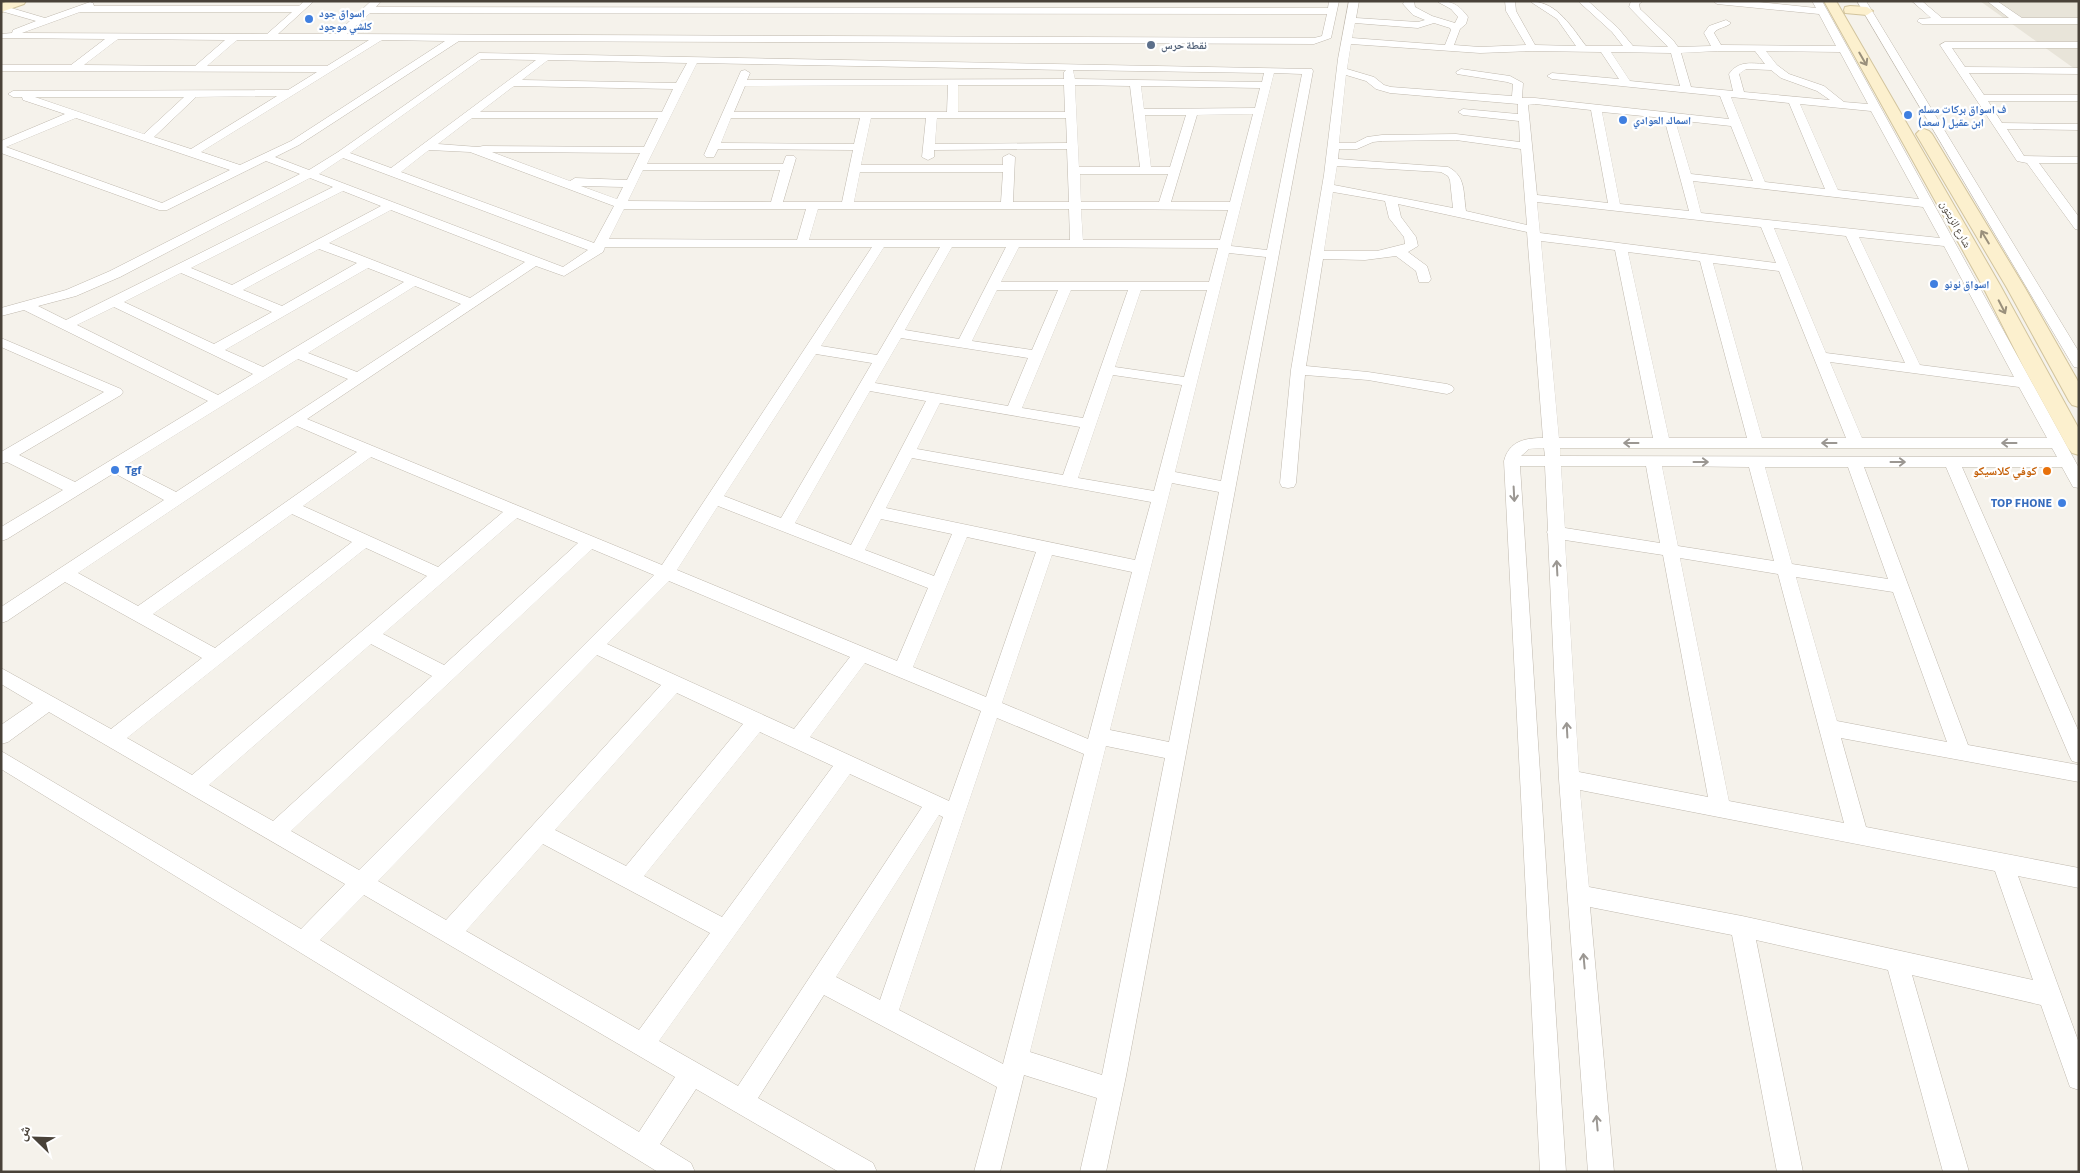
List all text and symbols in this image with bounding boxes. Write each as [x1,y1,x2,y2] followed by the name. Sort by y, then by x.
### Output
[319,6,372,35] place label: اسواق جود كلشي موجود
[303,13,315,25] marker: اسواق جود كلشي موجود
[1161,38,1207,53] place label: نقطة حرس
[1145,39,1157,51] marker: نقطة حرس
[1858,51,1868,66] one-way arrow
[1918,102,2006,130] place label: ف اسواق بركات مسلم ابن عقيل ( سعد)
[1902,109,1914,121] marker: ف اسواق بركات مسلم ابن عقيل ( سعد)
[1633,113,1691,129] place label: اسماك العوادي
[1617,114,1629,126] marker: اسماك العوادي
[1936,198,1975,251] street label: شارع الزيتون
[1980,230,1990,244] one-way arrow
[1944,277,1989,292] place label: اسواق نونو
[1928,278,1940,290] marker: اسواق نونو
[1997,300,2007,315] one-way arrow
[1623,438,1640,448] one-way arrow
[1821,438,1837,448] one-way arrow
[2001,438,2017,448] one-way arrow
[1692,457,1709,467] one-way arrow
[1890,457,1906,467] one-way arrow
[125,462,142,479] place label: Tgf
[1973,463,2038,481] place label: كوفي كلاسيكو
[109,464,121,476] marker: Tgf
[2041,465,2053,477] marker: كوفي كلاسيكو
[1510,485,1519,501] one-way arrow
[1991,495,2052,512] place label: TOP FHONE
[2056,497,2068,509] marker: TOP FHONE
[1553,560,1562,576] one-way arrow
[1562,723,1571,739] one-way arrow
[1579,953,1589,969] one-way arrow
[10,1113,60,1163] north arrow
[1593,1115,1602,1131] one-way arrow
[12,1122,36,1144] text: ش

